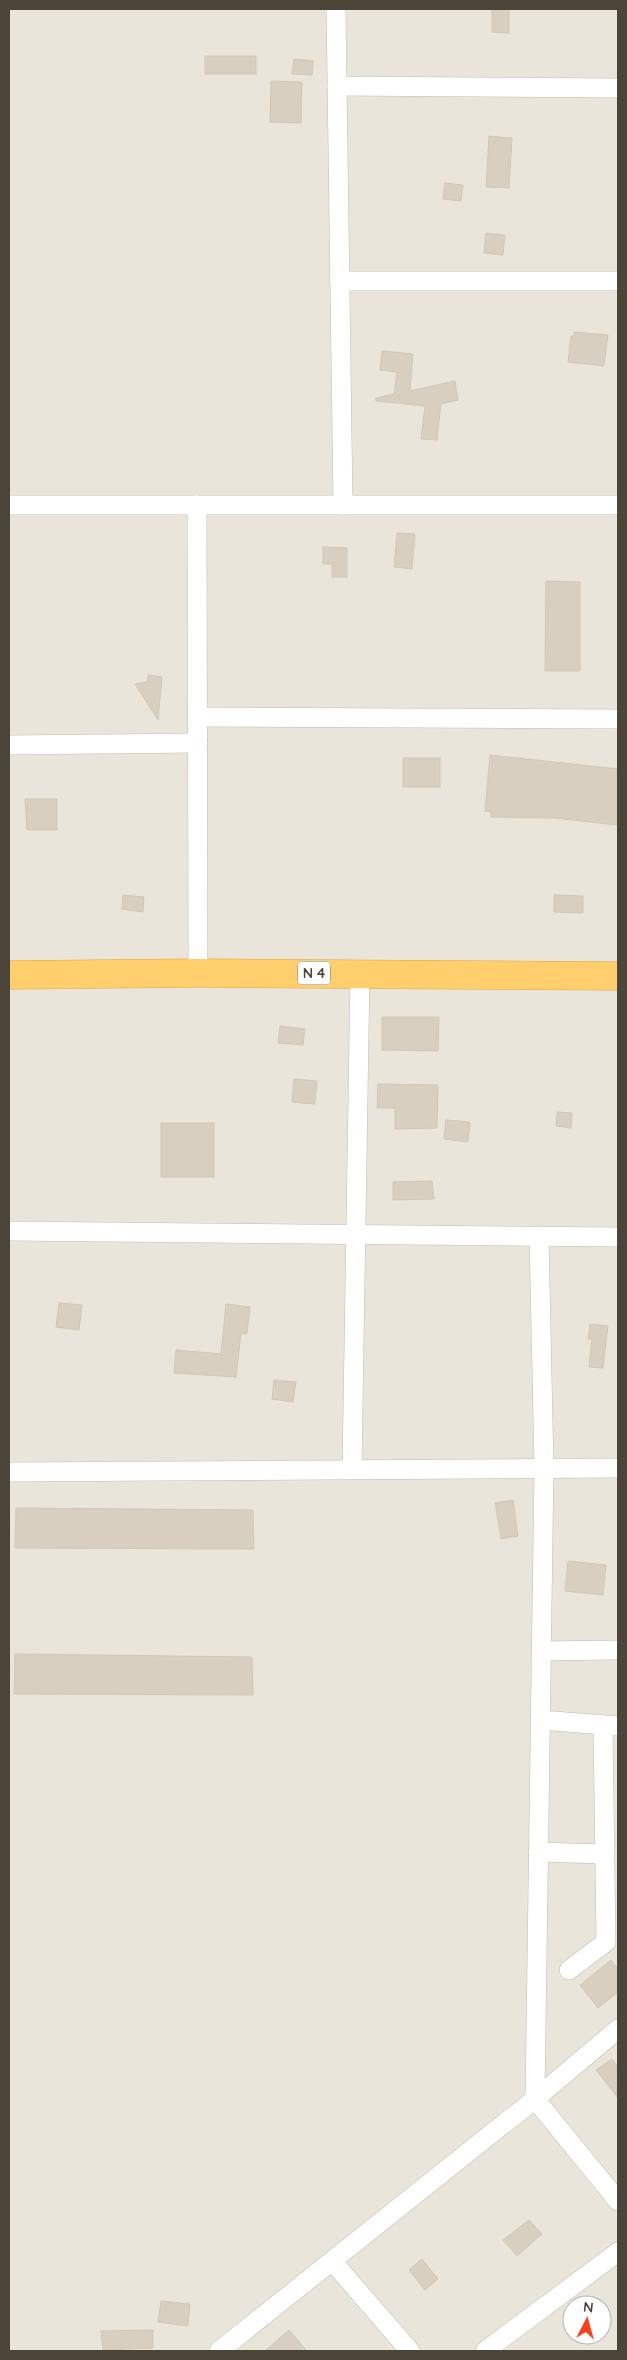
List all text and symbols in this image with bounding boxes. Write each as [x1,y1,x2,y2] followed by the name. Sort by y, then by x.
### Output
[298,961,330,984] road number: N 4
[562,2295,612,2345] north arrow
[582,2298,594,2317] text: N

